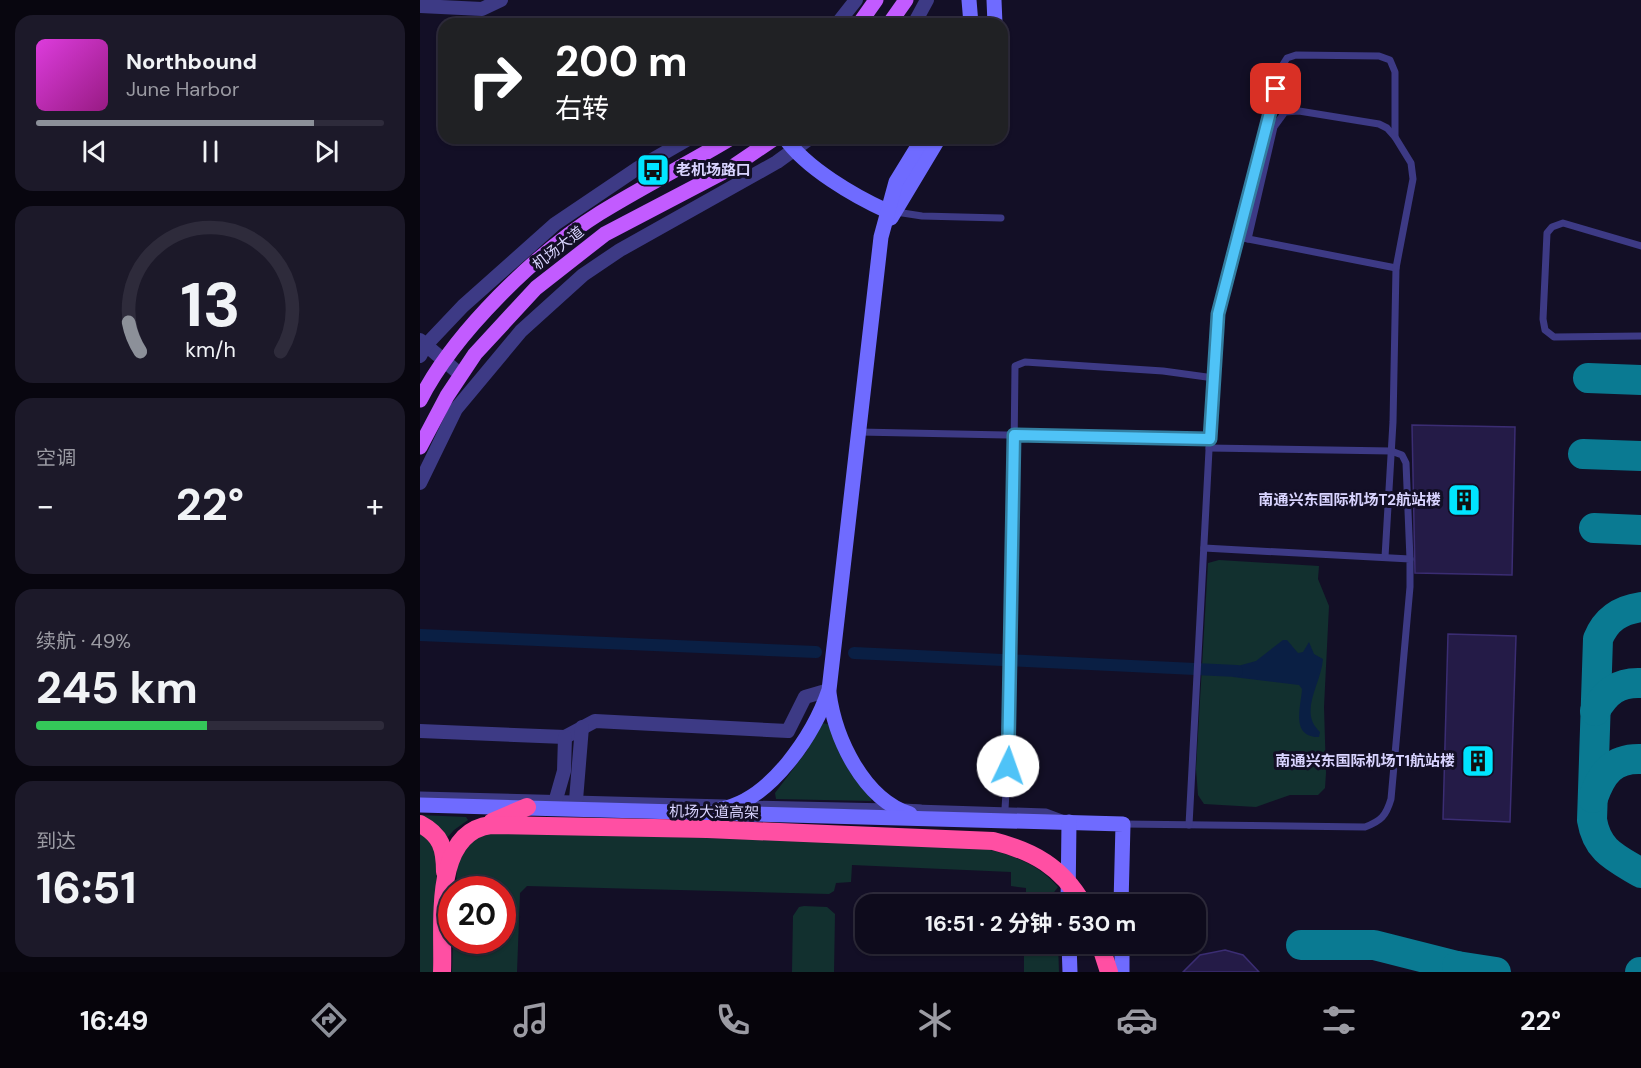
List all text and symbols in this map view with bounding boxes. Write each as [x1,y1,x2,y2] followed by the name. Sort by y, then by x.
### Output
[555,34,688,89] text: 200 m
[456,42,534,120] icon: right
[126,47,257,76] text: Northbound
[1250,63,1301,114] pin
[1259,72,1292,105] icon: arrive
[126,76,239,102] text: June Harbor
[555,91,609,126] text: 右转
[78,135,111,168] icon: previous
[194,135,227,168] icon: pause
[310,135,343,168] icon: next
[635,152,671,188] bus stop icon: 老机场路口
[676,160,751,180] place label: 老机场路口
[528,222,588,274] street label: 机场大道
[180,264,240,345] text: 13
[185,336,235,364] text: km/h
[36,445,76,471] text: 空调
[176,475,244,534] text: 22°
[1446,482,1482,518] building icon: 南通兴东国际机场T2航站楼
[36,484,54,527] text: −
[366,484,384,527] text: +
[1259,490,1441,510] place label: 南通兴东国际机场T2航站楼
[36,628,131,654] text: 续航 · 49%
[36,658,198,717] text: 245 km
[976,734,1040,798] position arrow
[1460,743,1496,779] building icon: 南通兴东国际机场T1航站楼
[1276,751,1455,771] place label: 南通兴东国际机场T1航站楼
[669,801,759,823] street label: 机场大道高架
[36,828,76,854] text: 到达
[36,858,137,917] text: 16:51
[438,876,516,954] speed limit sign: 20
[925,909,1136,938] text: 16:51 · 2 分钟 · 530 m
[308,999,350,1041] icon: directions
[510,999,552,1041] icon: music
[712,999,754,1041] icon: phone
[914,999,956,1041] icon: climate
[1116,999,1158,1041] icon: car
[1318,999,1360,1041] icon: filters
[80,1003,148,1038] text: 16:49
[1520,1003,1561,1038] text: 22°

